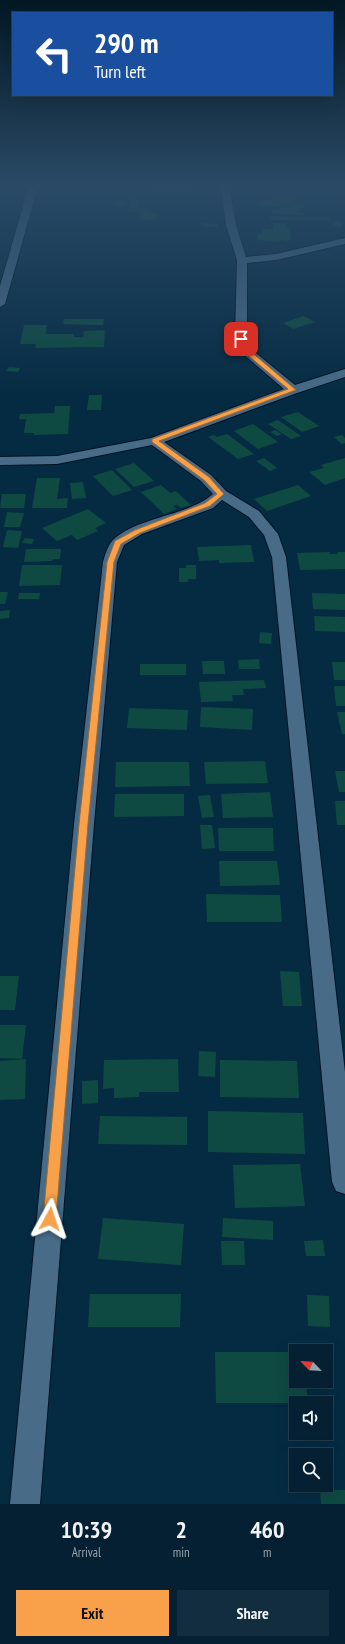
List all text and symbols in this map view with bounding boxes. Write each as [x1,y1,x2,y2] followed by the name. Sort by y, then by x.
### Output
[94,24,158,61] text: 290 m
[28,28,80,80] icon: left
[94,60,146,83] text: Turn left
[224,322,258,356] pin
[230,328,252,350] icon: arrive
[29,1198,71,1240] position arrow
[289,1344,333,1388] north arrow
[289,1344,333,1492] map controls
[289,1396,333,1440] button: sound
[289,1448,333,1492] button: search
[60,1514,112,1545] text: 10:39
[175,1514,187,1545] text: 2
[250,1514,285,1545] text: 460
[72,1544,101,1561] text: Arrival
[173,1544,190,1561] text: min
[263,1544,272,1561] text: m
[16,1590,169,1636] button: Exit
[177,1590,329,1636] button: Share

